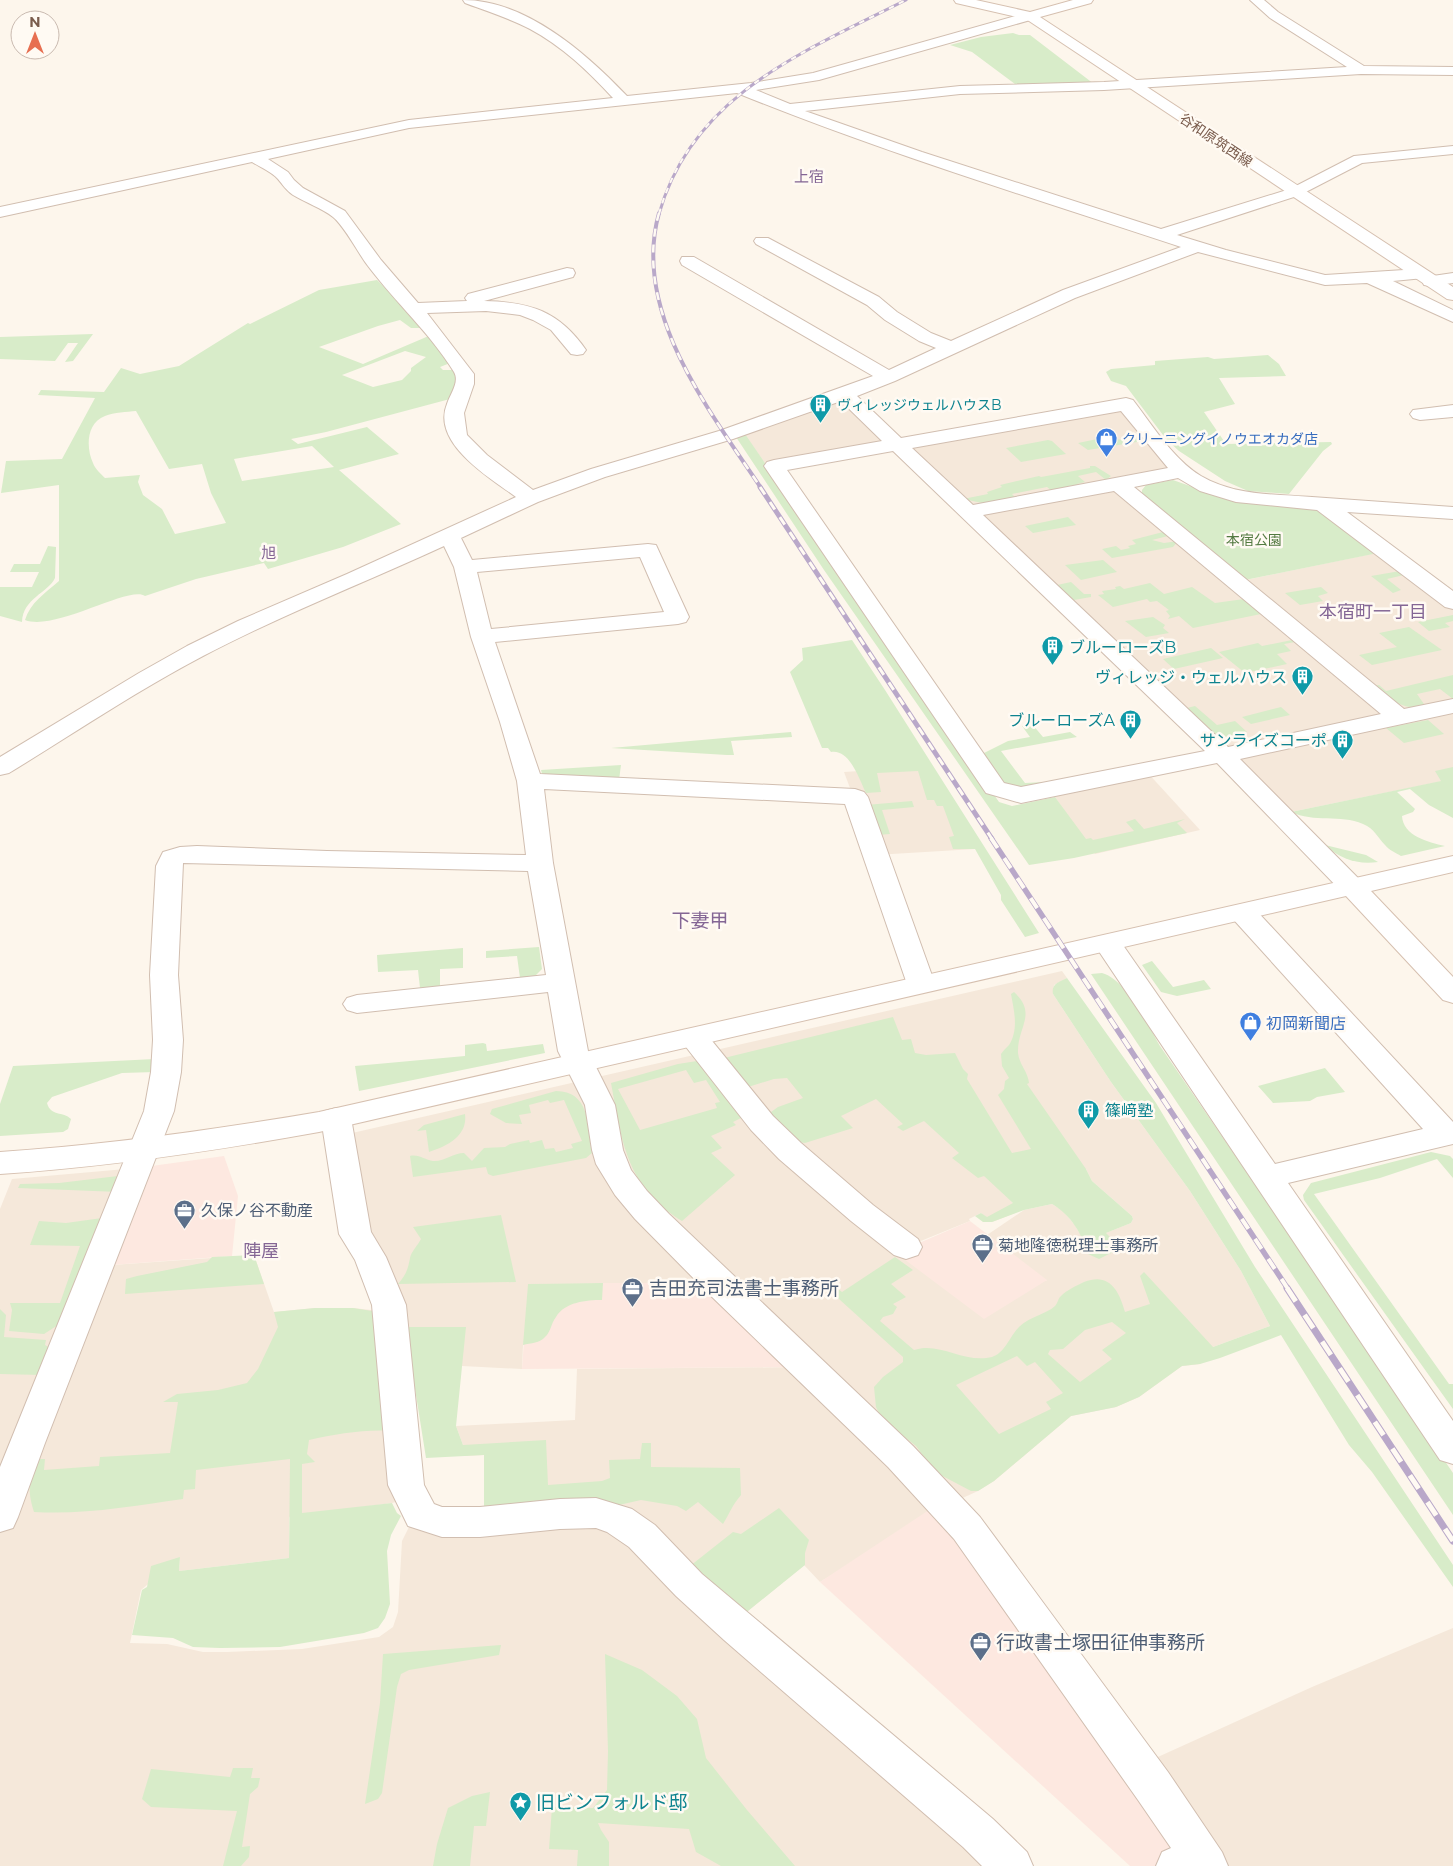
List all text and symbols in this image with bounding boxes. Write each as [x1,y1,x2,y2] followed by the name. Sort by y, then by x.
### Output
[10,10,60,60] north arrow
[29,13,41,31] text: N
[1176,109,1256,171] street label: 谷和原筑西線
[794,167,824,186] district label: 上宿
[809,393,833,424] building icon: ヴィレッジウェルハウスB
[837,396,1002,414] place label: ヴィレッジウェルハウスB
[1094,427,1118,458] shop icon: クリーニングイノウエオカダ店
[1122,430,1318,448] place label: クリーニングイノウエオカダ店
[1226,531,1282,549] park label: 本宿公園
[261,543,277,562] district label: 旭
[1319,601,1427,623] district label: 本宿町一丁目
[1041,635,1065,666] building icon: ブルーローズB
[1069,638,1176,657] place label: ブルーローズB
[1291,665,1315,696] building icon: ヴィレッジ・ウェルハウス
[1095,668,1287,687] place label: ヴィレッジ・ウェルハウス
[1119,708,1143,739] building icon: ブルーローズA
[1008,711,1116,730] place label: ブルーローズA
[1331,728,1355,759] building icon: サンライズコーポ
[1199,731,1327,750] place label: サンライズコーポ
[671,909,729,932] district label: 下妻甲
[1238,1011,1262,1042] shop icon: 初岡新聞店
[1266,1014,1346,1033] place label: 初岡新聞店
[1077,1098,1101,1129] building icon: 篠﨑塾
[1105,1101,1153,1120] place label: 篠﨑塾
[173,1198,197,1229] office icon: 久保ノ谷不動産
[201,1201,313,1220] place label: 久保ノ谷不動産
[970,1233,994,1264] office icon: 菊地隆徳税理士事務所
[998,1236,1158,1255] place label: 菊地隆徳税理士事務所
[243,1240,279,1262] district label: 陣屋
[621,1276,645,1307] office icon: 吉田充司法書士事務所
[649,1277,839,1300] place label: 吉田充司法書士事務所
[968,1630,992,1661] office icon: 行政書士塚田征伸事務所
[996,1631,1205,1654] place label: 行政書士塚田征伸事務所
[508,1790,532,1821] place icon: 旧ビンフォルド邸
[536,1791,687,1814] place label: 旧ビンフォルド邸

